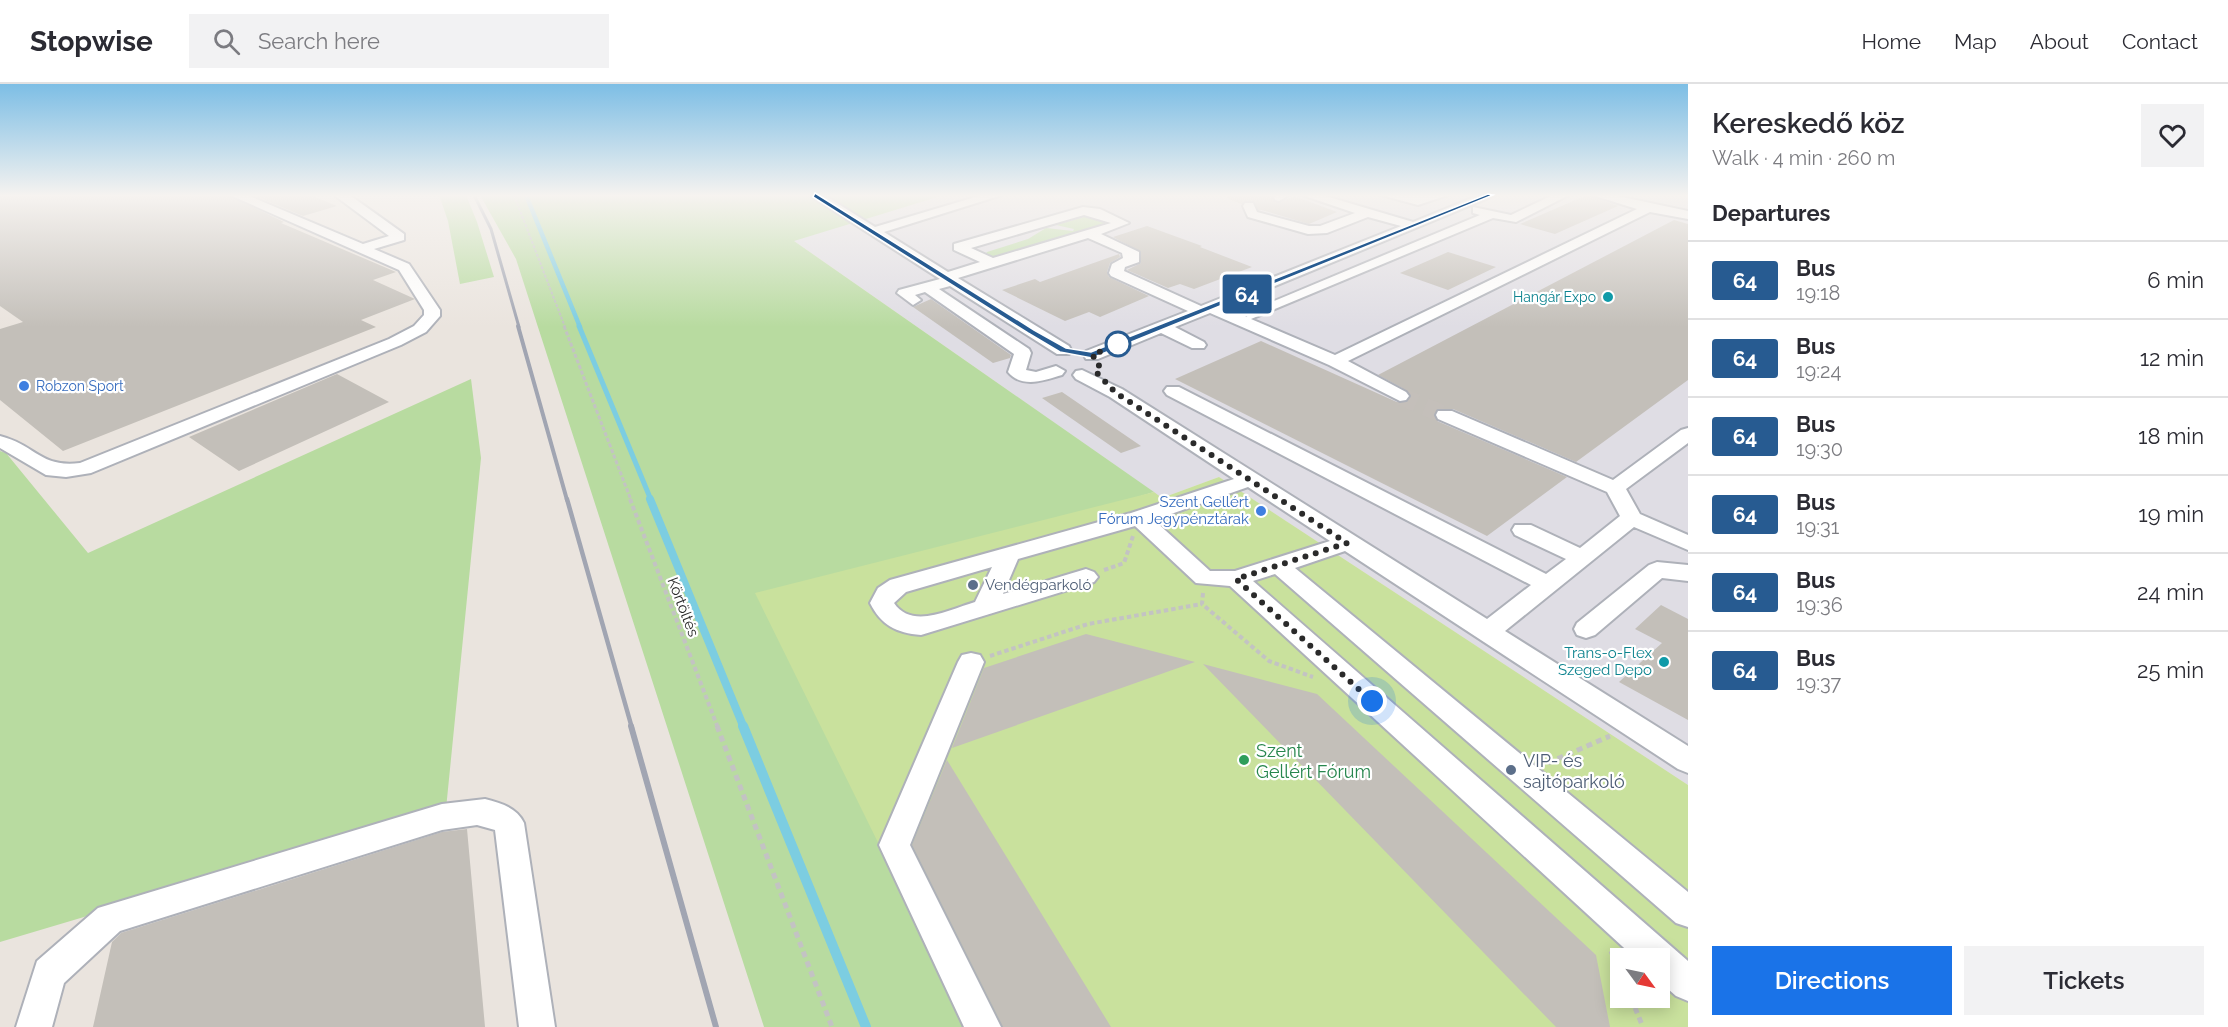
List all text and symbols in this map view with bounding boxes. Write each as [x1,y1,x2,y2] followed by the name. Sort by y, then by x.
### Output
[189,14,609,68] search box
[30,25,153,58] text: Stopwise
[210,25,243,58] icon: search
[258,28,380,54] text: Search here
[1862,29,1921,54] text: Home
[1954,29,1997,54] text: Map
[2030,29,2089,54] text: About
[2122,29,2198,54] text: Contact
[2141,104,2204,167] button: heart
[1712,107,1905,140] text: Kereskedő köz
[1712,146,1895,170] text: Walk · 4 min · 260 m
[1712,200,1830,226] text: Departures
[1796,255,1835,281] text: Bus
[2147,267,2204,293] text: 6 min
[1733,268,1757,293] text: 64
[1220,274,1274,314] line badge: 64
[1796,281,1840,305] text: 19:18
[1235,282,1259,307] text: 64
[1513,289,1596,305] place label: Hangár Expo
[1601,290,1615,304] marker: Hangár Expo
[1105,331,1131,357] unlabelled marker
[1796,333,1835,359] text: Bus
[2140,345,2204,371] text: 12 min
[1733,346,1757,371] text: 64
[1796,359,1841,383] text: 19:24
[36,378,124,394] place label: Robzon Sport
[17,379,31,393] marker: Robzon Sport
[1796,411,1835,437] text: Bus
[2138,423,2204,449] text: 18 min
[1733,424,1757,449] text: 64
[1796,437,1843,461] text: 19:30
[1796,489,1835,515] text: Bus
[1098,493,1249,528] place label: Szent Gellért Fórum Jegypénztárak
[2138,501,2204,527] text: 19 min
[1733,502,1757,527] text: 64
[1254,504,1268,518] marker: Szent Gellért Fórum Jegypénztárak
[1796,515,1839,539] text: 19:31
[1796,567,1835,593] text: Bus
[663,575,703,639] street label: Körtöltés
[985,576,1091,594] place label: Vendégparkoló
[966,578,980,592] marker: Vendégparkoló
[2137,579,2204,605] text: 24 min
[1733,580,1757,605] text: 64
[1796,593,1843,617] text: 19:36
[1558,644,1652,679] place label: Trans-o-Flex Szeged Depo
[1796,645,1835,671] text: Bus
[1657,655,1671,669] marker: Trans-o-Flex Szeged Depo
[2137,657,2204,683] text: 25 min
[1733,658,1757,683] text: 64
[1796,671,1841,695] text: 19:37
[1357,686,1387,716] your location
[1256,740,1371,782] place label: Szent Gellért Fórum
[1523,750,1625,792] place label: VIP- és sajtóparkoló
[1237,753,1251,767] marker: Szent Gellért Fórum
[1504,763,1518,777] marker: VIP- és sajtóparkoló
[1712,946,1952,1015] button: Directions
[1964,946,2204,1015] button: Tickets
[1610,948,1670,1008] north arrow
[1610,948,1670,1008] map controls

